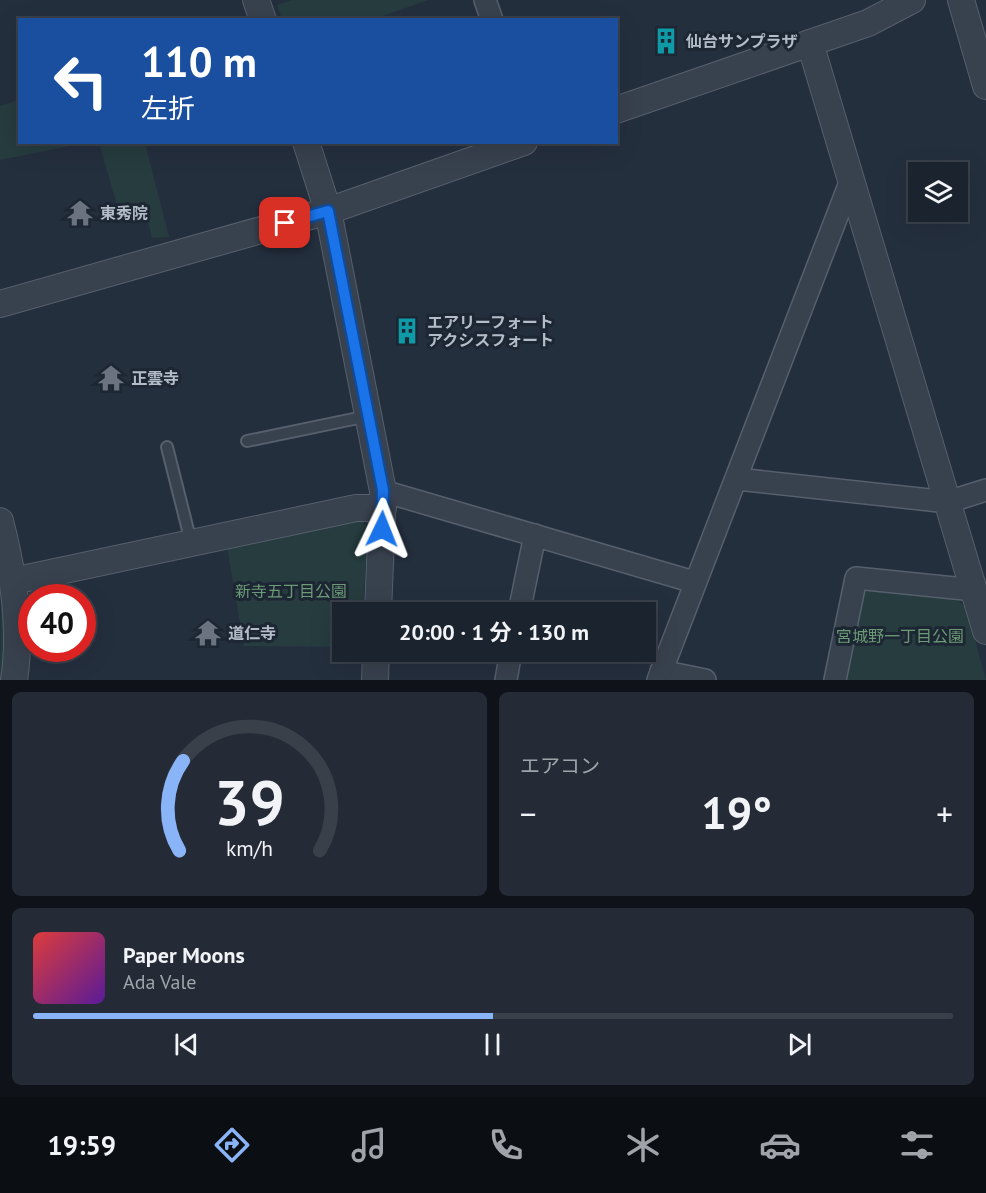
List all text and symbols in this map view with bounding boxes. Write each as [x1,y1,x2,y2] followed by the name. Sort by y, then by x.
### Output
[651,26,681,56] building icon: 仙台サンプラザ
[685,31,798,51] place label: 仙台サンプラザ
[141,34,257,89] text: 110 m
[42,42,120,120] icon: left
[141,91,195,125] text: 左折
[908,162,968,222] map controls
[908,162,968,222] button: layers
[259,197,310,248] pin
[65,198,95,228] temple icon: 東秀院
[100,203,148,223] place label: 東秀院
[268,206,301,239] icon: arrive
[427,312,554,350] place label: エアリーフォート アクシスフォート
[392,316,422,346] building icon: エアリーフォート アクシスフォート
[96,363,126,393] temple icon: 正雲寺
[131,368,179,388] place label: 正雲寺
[350,497,414,561] position arrow
[235,581,347,601] park label: 新寺五丁目公園
[18,584,96,662] speed limit sign: 40
[193,618,223,648] temple icon: 道仁寺
[399,618,589,646] text: 20:00 · 1 分 · 130 m
[228,623,276,643] place label: 道仁寺
[836,626,964,646] park label: 宮城野一丁目公園
[520,753,600,779] text: エアコン
[214,761,285,842] text: 39
[701,783,772,841] text: 19°
[520,792,537,835] text: −
[936,792,953,835] text: +
[226,834,273,862] text: km/h
[123,941,245,969] text: Paper Moons
[123,969,196,995] text: Ada Vale
[170,1028,203,1061] icon: previous
[476,1028,509,1061] icon: pause
[783,1028,816,1061] icon: next
[211,1124,253,1166] icon: directions
[348,1124,390,1166] icon: music
[485,1124,527,1166] icon: phone
[622,1124,664,1166] icon: climate
[759,1124,801,1166] icon: car
[896,1124,938,1166] icon: filters
[48,1128,116,1162] text: 19:59

